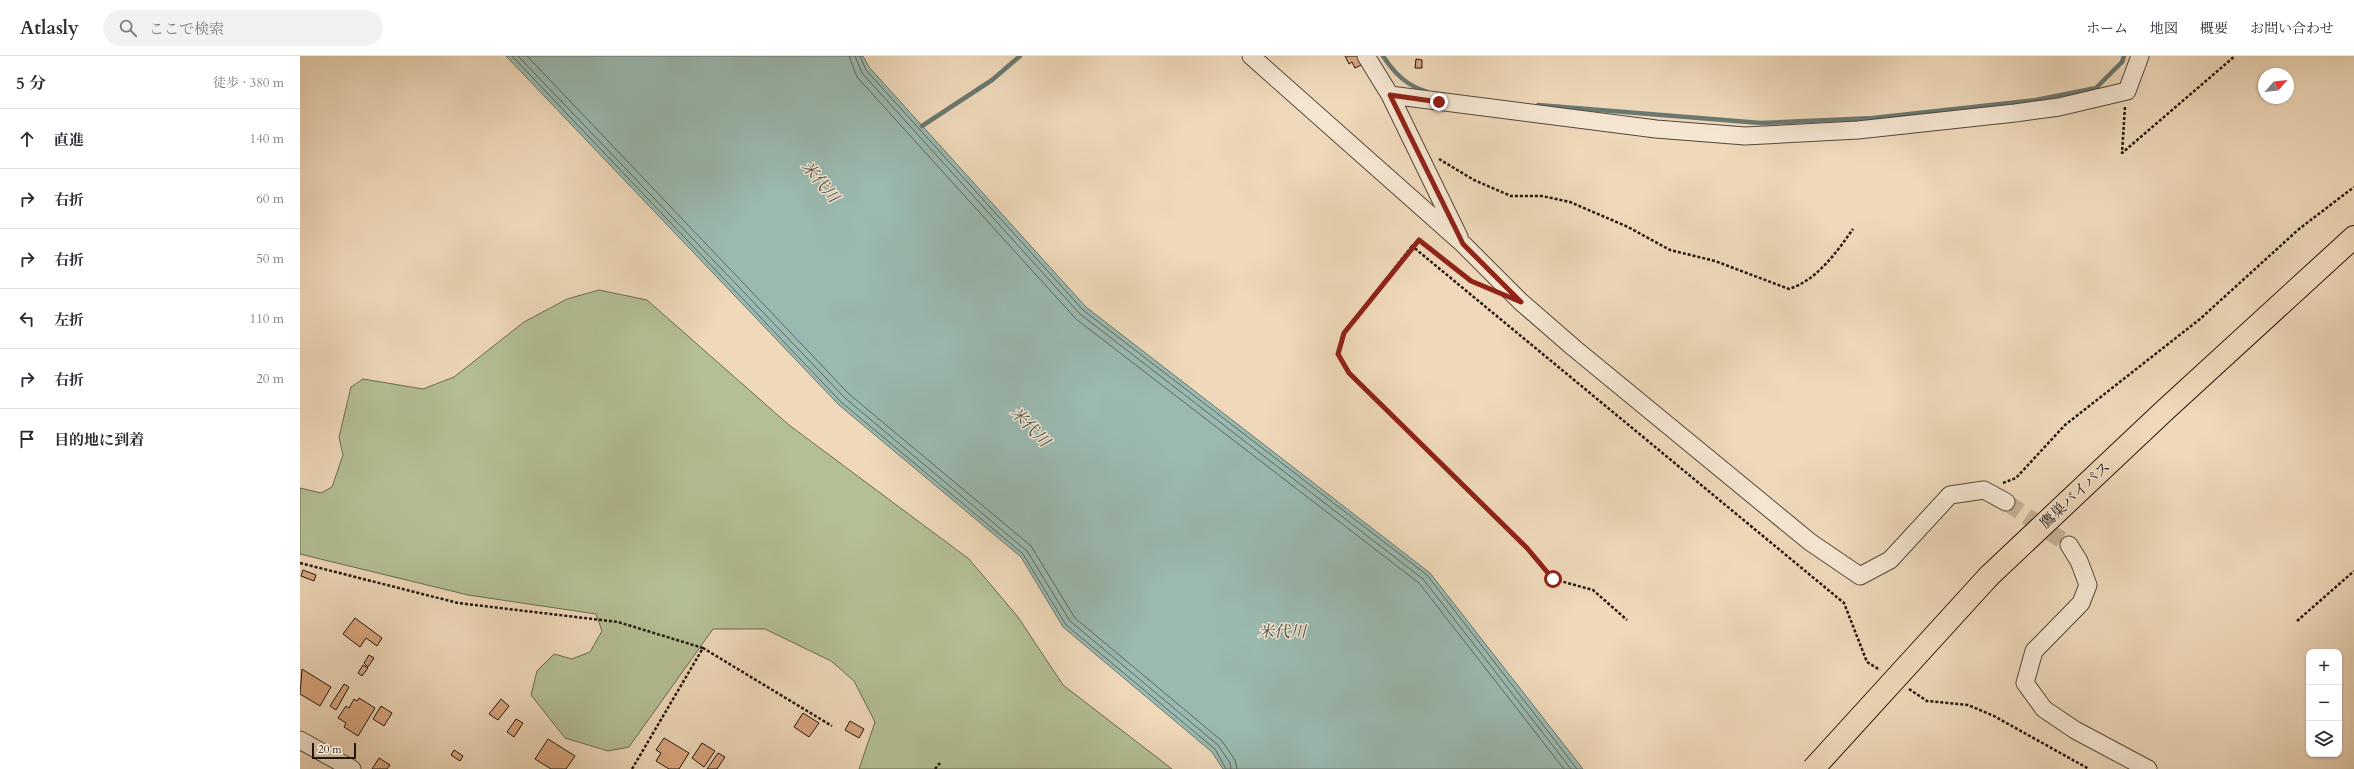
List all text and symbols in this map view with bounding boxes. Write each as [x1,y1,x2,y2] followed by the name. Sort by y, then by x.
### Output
[103,10,383,46] search box
[20,15,79,41] text: Atlasly
[117,17,139,39] icon: search
[149,19,224,39] text: ここで検索
[2086,19,2128,38] text: ホーム
[2150,19,2178,38] text: 地図
[2200,19,2228,38] text: 概要
[2250,19,2334,38] text: お問い合わせ
[2258,68,2294,104] north arrow
[16,72,46,95] text: 5 分
[213,74,284,92] text: 徒歩 · 380 m
[1430,93,1448,111] route end
[16,128,38,150] icon: ahead
[54,130,84,150] text: 直進
[250,130,284,148] text: 140 m
[796,157,845,209] water label: 米代川
[16,188,38,210] icon: right
[54,190,84,210] text: 右折
[256,190,284,208] text: 60 m
[16,248,38,270] icon: right
[54,250,84,270] text: 右折
[256,250,284,268] text: 50 m
[16,308,38,330] icon: left
[54,310,84,330] text: 左折
[250,310,284,328] text: 110 m
[16,368,38,390] icon: right
[54,370,84,390] text: 右折
[256,370,284,388] text: 20 m
[1005,402,1056,453] water label: 米代川
[16,428,38,450] icon: arrive
[54,430,144,450] text: 目的地に到着
[2035,457,2115,533] street label: 鷹巣バイパス
[1544,570,1562,588] route start
[1258,621,1308,643] water label: 米代川
[2306,649,2342,757] map controls
[2306,649,2342,685] button: +
[2306,685,2342,721] button: −
[2306,721,2342,757] button: layers
[312,741,356,760] scale bar
[318,742,342,757] text: 20 m

